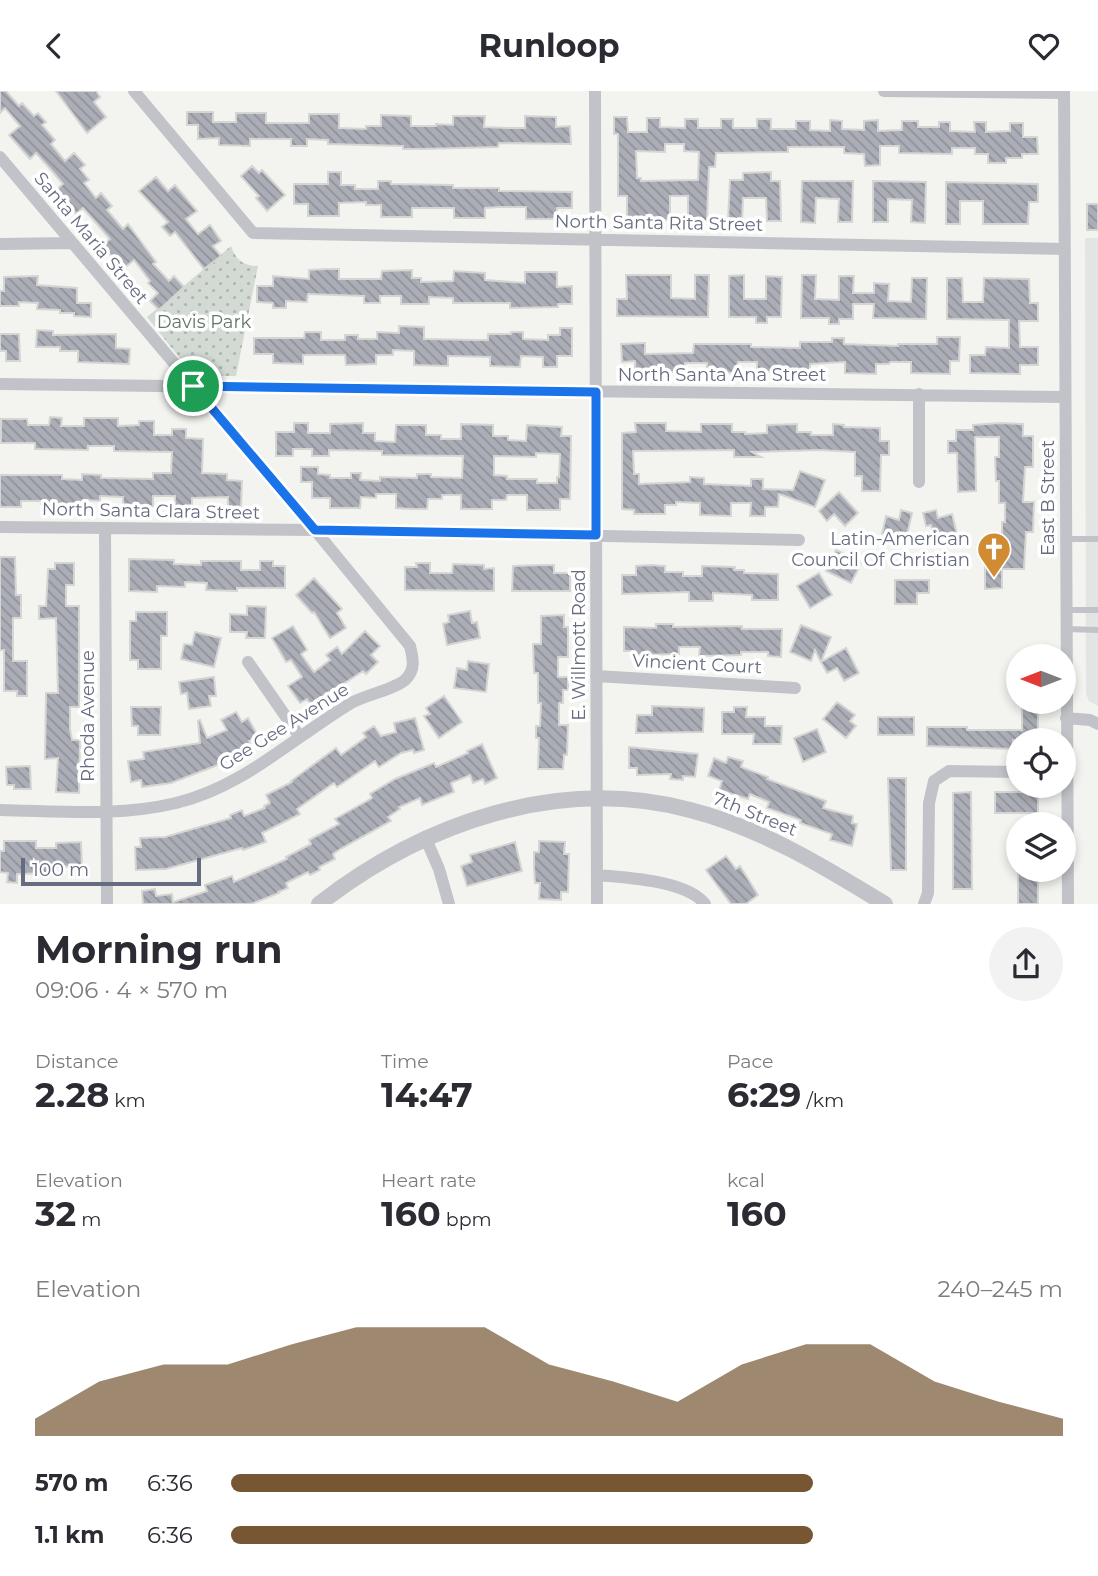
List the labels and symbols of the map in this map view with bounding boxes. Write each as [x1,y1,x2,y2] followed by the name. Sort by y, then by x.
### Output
[29,167,153,309] street label: Santa Maria Street
[555,210,763,236] street label: North Santa Rita Street
[157,311,251,333] park label: Davis Park
[163,356,223,416] pin
[618,364,826,386] street label: North Santa Ana Street
[1037,440,1059,556] street label: East B Street
[42,498,260,524] street label: North Santa Clara Street
[791,528,970,571] place label: Latin-American Council Of Christian
[975,530,1013,579] church icon: Latin-American Council Of Christian
[568,569,590,721] street label: E. Willmott Road
[1006,644,1076,714] north arrow
[77,650,99,782] street label: Rhoda Avenue
[632,650,762,678] street label: Vincient Court
[215,678,353,776] street label: Gee Gee Avenue
[710,787,800,841] street label: 7th Street
[21,855,201,887] scale bar

